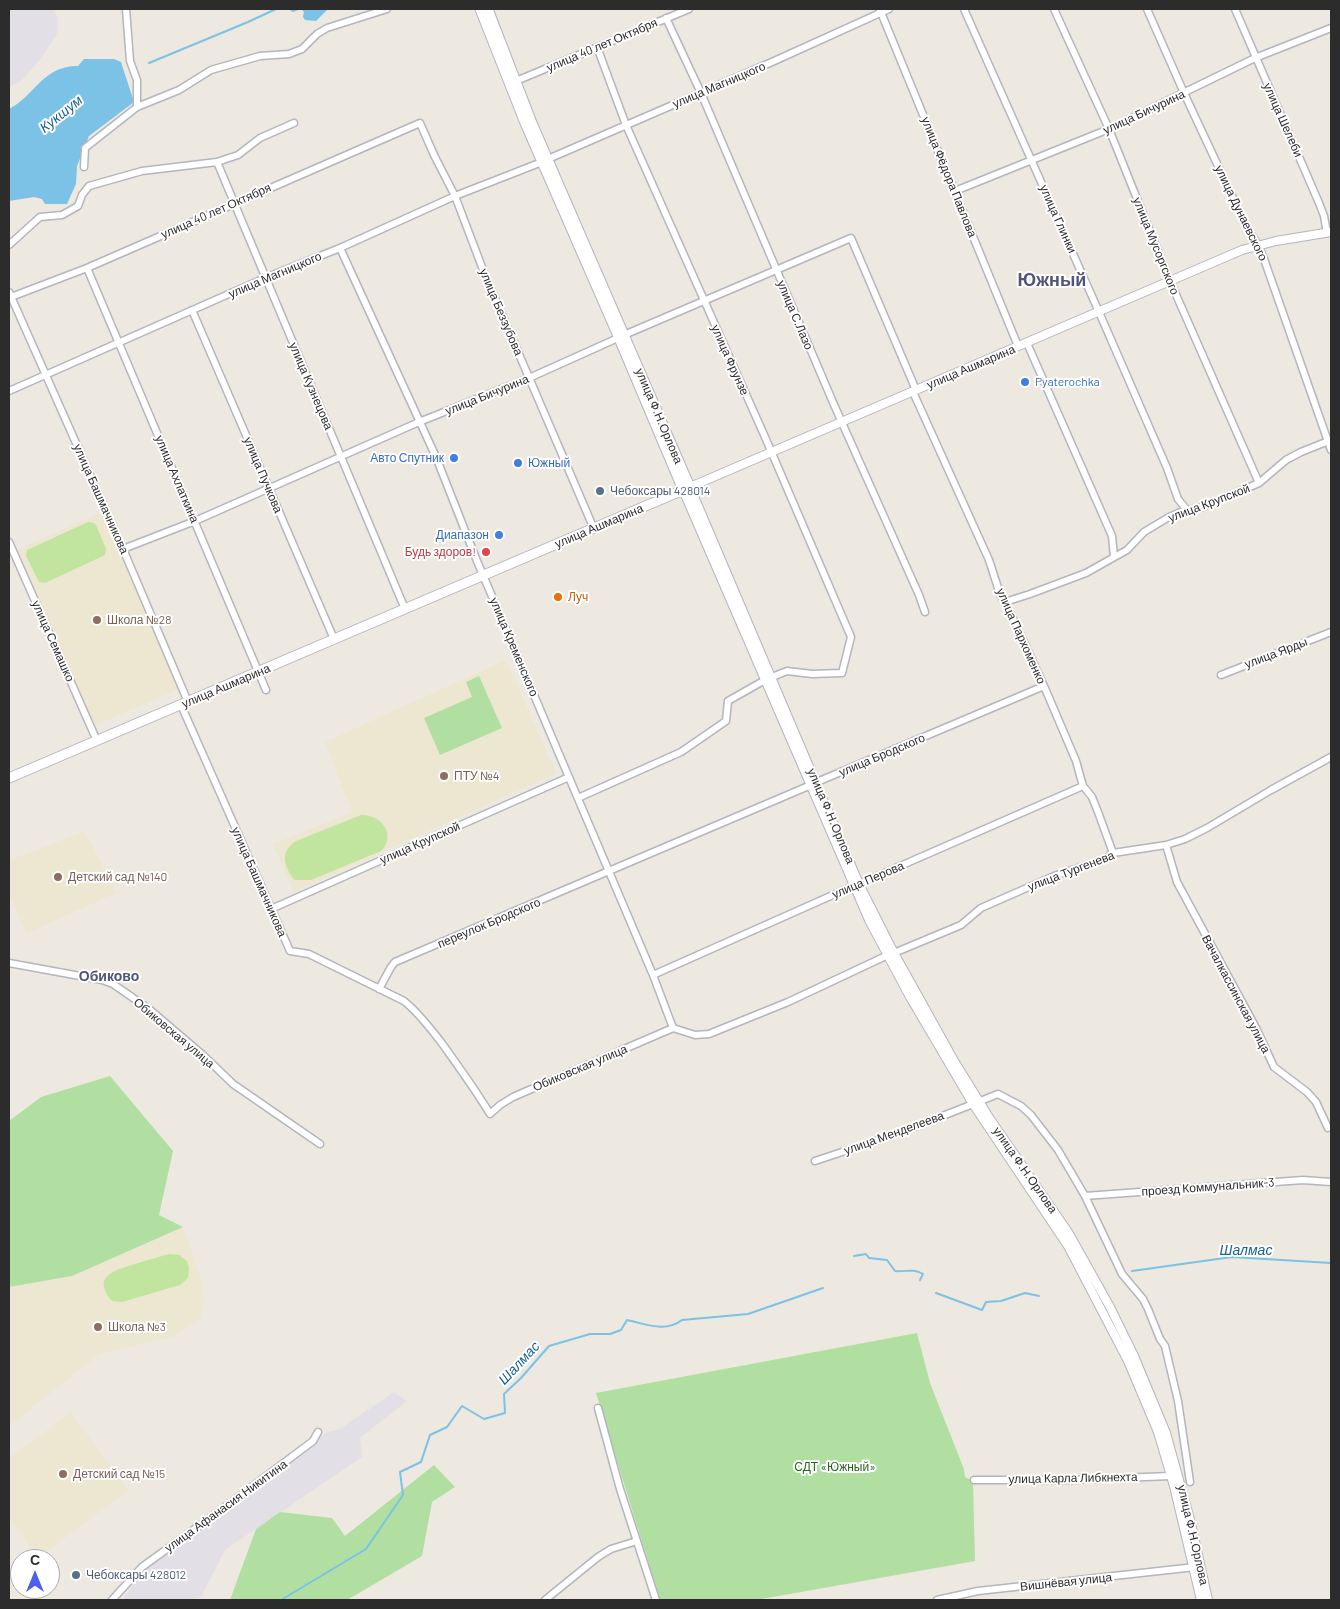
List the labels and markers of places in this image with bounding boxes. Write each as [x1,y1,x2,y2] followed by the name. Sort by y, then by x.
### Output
[1035,375,1100,389] place label: Pyaterochka
[1019,376,1031,388] marker: Pyaterochka
[370,451,444,465] place label: Авто Спутник
[448,452,460,464] marker: Авто Спутник
[528,456,570,470] place label: Южный
[512,457,524,469] marker: Южный
[610,484,710,498] place label: Чебоксары 428014
[594,485,606,497] marker: Чебоксары 428014
[436,528,489,542] place label: Диапазон
[493,529,505,541] marker: Диапазон
[405,545,476,559] place label: Будь здоров!
[480,546,492,558] marker: Будь здоров!
[568,590,588,604] place label: Луч
[552,591,564,603] marker: Луч
[107,613,171,627] place label: Школа №28
[91,614,103,626] marker: Школа №28
[454,769,499,783] place label: ПТУ №4
[438,770,450,782] marker: ПТУ №4
[68,870,167,884] place label: Детский сад №140
[52,871,64,883] marker: Детский сад №140
[108,1320,166,1334] place label: Школа №3
[92,1321,104,1333] marker: Школа №3
[73,1467,165,1481] place label: Детский сад №15
[57,1468,69,1480] marker: Детский сад №15
[86,1568,186,1582] place label: Чебоксары 428012
[70,1569,82,1581] marker: Чебоксары 428012

